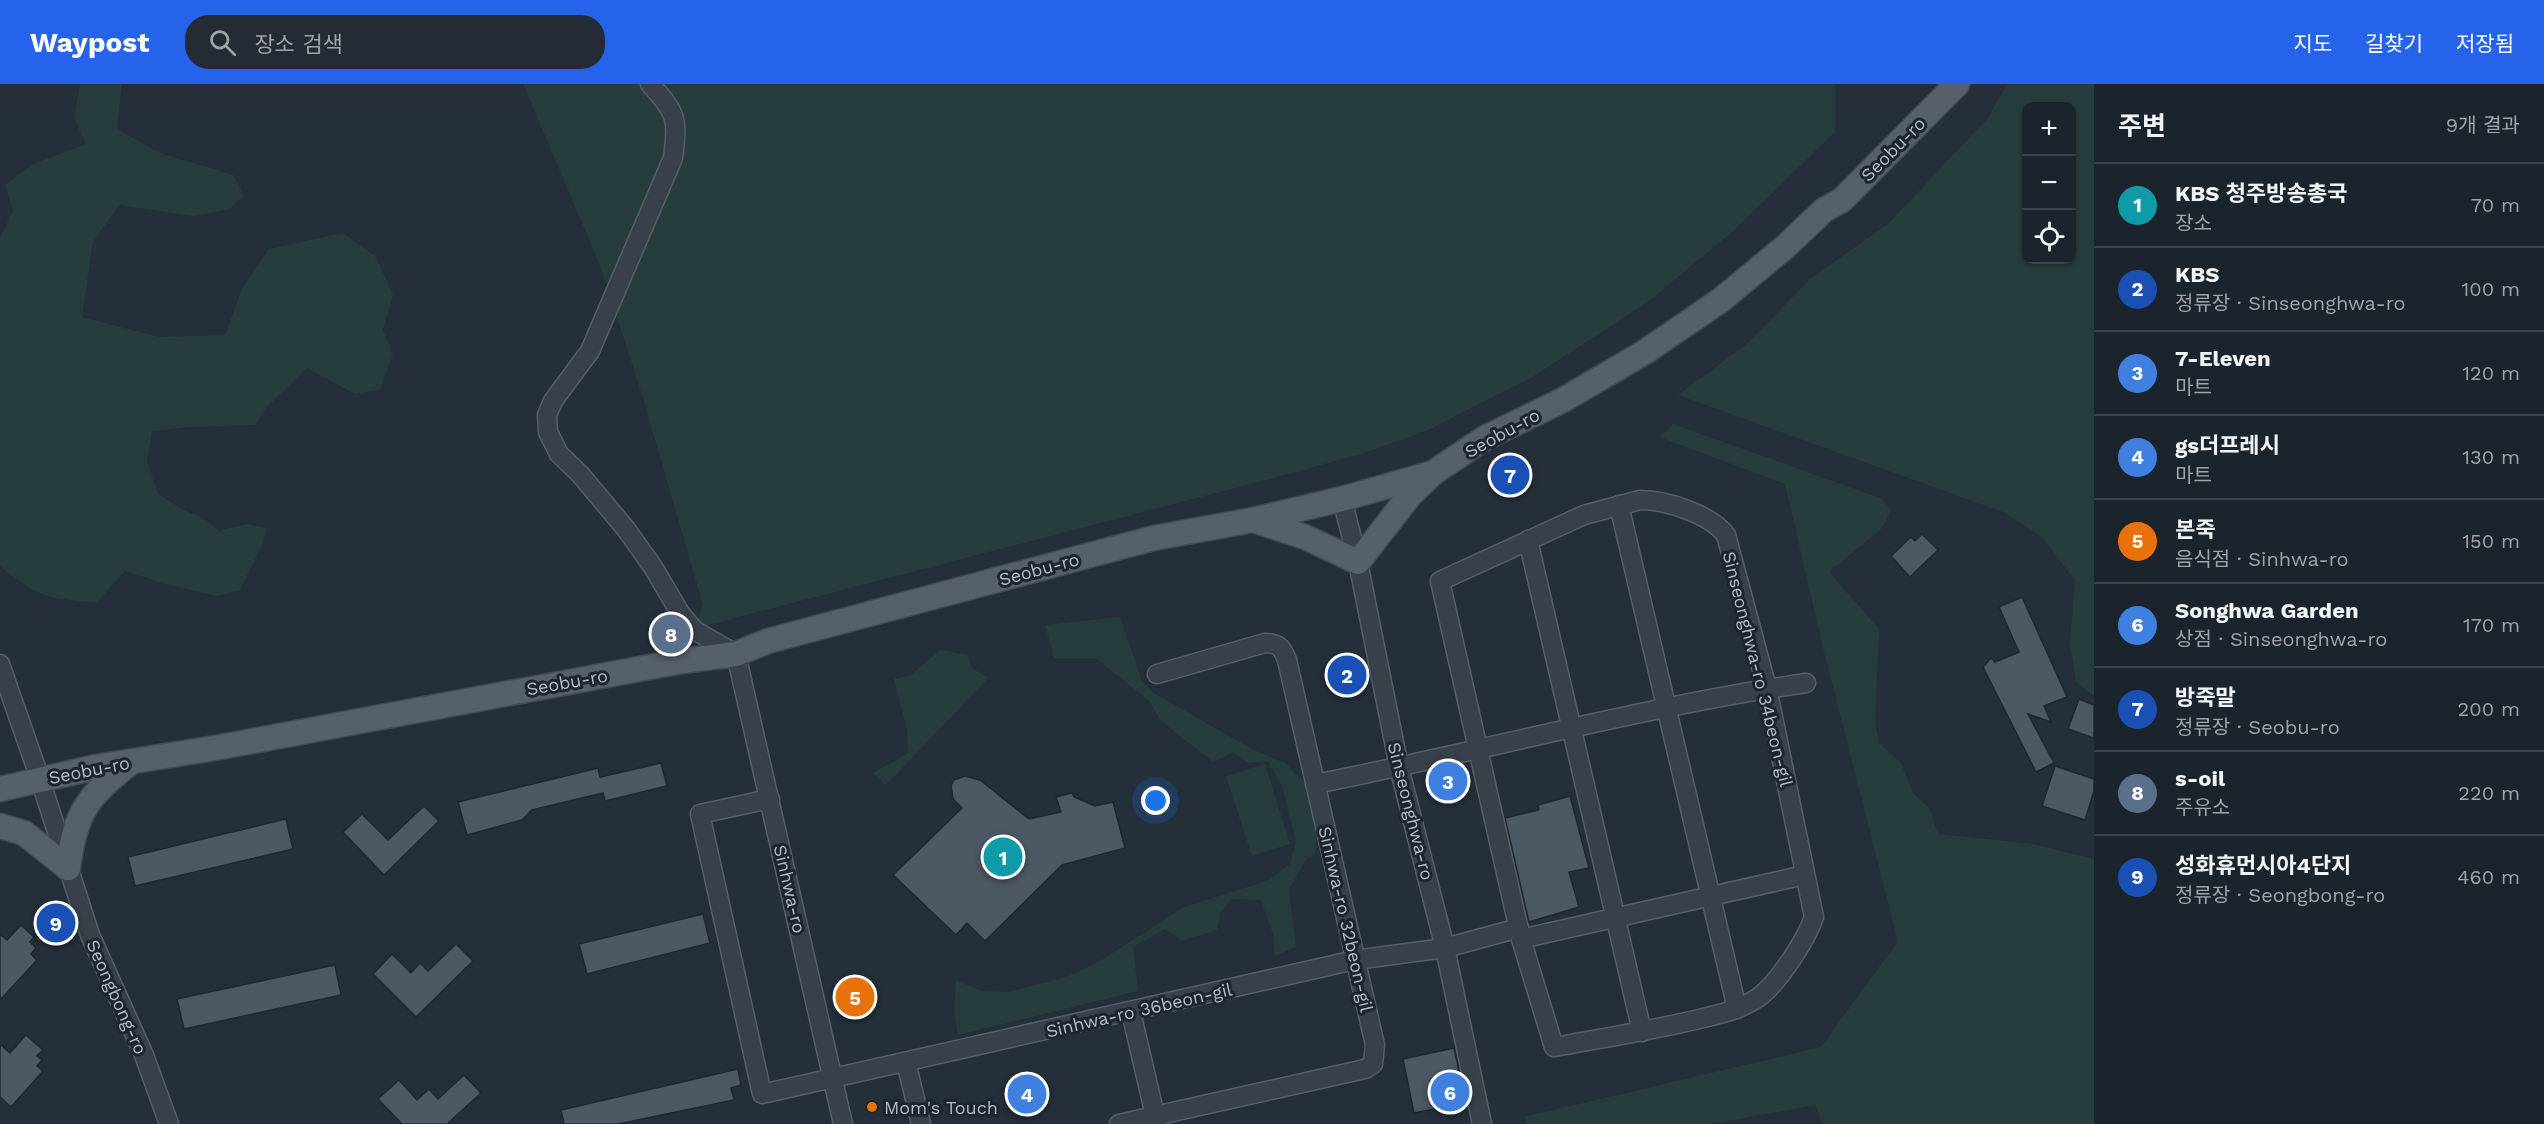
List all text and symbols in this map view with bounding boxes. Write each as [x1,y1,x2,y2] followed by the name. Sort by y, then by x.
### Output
[185,15,605,69] search box
[30,26,149,59] text: Waypost
[206,26,239,59] icon: search
[2293,31,2332,56] text: 지도
[2365,31,2423,56] text: 길찾기
[2456,31,2514,56] text: 저장됨
[254,32,343,57] text: 장소 검색
[2022,102,2076,264] map controls
[2022,102,2076,156] button: +
[2118,111,2166,141] text: 주변
[1857,113,1929,185] street label: Seobu-ro
[2446,113,2520,137] text: 9개 결과
[2022,156,2076,210] button: −
[2175,181,2347,206] text: KBS 청주방송총국
[2133,193,2142,217] text: 1
[2471,193,2520,217] text: 70 m
[2022,210,2076,264] button: locate
[2175,211,2212,235] text: 장소
[2175,262,2219,287] text: KBS
[2132,277,2143,301] text: 2
[2461,277,2520,301] text: 100 m
[2175,291,2406,315] text: 정류장 · Sinseonghwa-ro
[2175,346,2271,371] text: 7-Eleven
[2132,361,2143,385] text: 3
[2462,361,2520,385] text: 120 m
[2175,375,2212,399] text: 마트
[1461,404,1543,462] street label: Seobu-ro
[2175,433,2280,458] text: gs더프레시
[2131,445,2144,469] text: 4
[2462,445,2520,469] text: 130 m
[1490,452,1530,498] pin: 7
[2175,463,2212,487] text: 마트
[2175,517,2215,542] text: 본죽
[2132,529,2143,553] text: 5
[2462,529,2520,553] text: 150 m
[2175,547,2349,571] text: 음식점 · Sinhwa-ro
[997,548,1081,590] street label: Seobu-ro
[1719,549,1798,789] street label: Sinseonghwa-ro 34beon-gil
[2175,598,2359,623] text: Songhwa Garden
[652,612,690,656] pin: 8
[2131,613,2144,637] text: 6
[2463,613,2520,637] text: 170 m
[2175,627,2387,651] text: 상점 · Sinseonghwa-ro
[1328,652,1366,698] pin: 2
[525,665,609,699] street label: Seobu-ro
[2175,685,2236,710] text: 방죽말
[2131,697,2144,721] text: 7
[2458,697,2520,721] text: 200 m
[2175,715,2340,739] text: 정류장 · Seobu-ro
[1384,740,1438,882] street label: Sinseonghwa-ro
[47,752,131,788] street label: Seobu-ro
[1428,758,1468,804] pin: 3
[2175,766,2225,791] text: s-oil
[2131,781,2144,805] text: 8
[2458,781,2520,805] text: 220 m
[1141,786,1170,815] your location
[2175,795,2230,819] text: 주유소
[1314,824,1378,1014] street label: Sinhwa-ro 32beon-gil
[984,834,1022,880] pin: 1
[770,843,810,935] street label: Sinhwa-ro
[2175,853,2351,878] text: 성화휴먼시아4단지
[2131,865,2144,889] text: 9
[2457,865,2520,889] text: 460 m
[2175,883,2385,907] text: 정류장 · Seongbong-ro
[36,900,76,946] pin: 9
[82,936,152,1058] street label: Seongbong-ro
[836,974,874,1020] pin: 5
[1044,978,1235,1042] street label: Sinhwa-ro 36beon-gil
[1430,1070,1470,1114] pin: 6
[1008,1072,1046,1116] pin: 4
[884,1097,998,1118] place label: Mom's Touch
[865,1100,879,1114] marker: Mom's Touch

